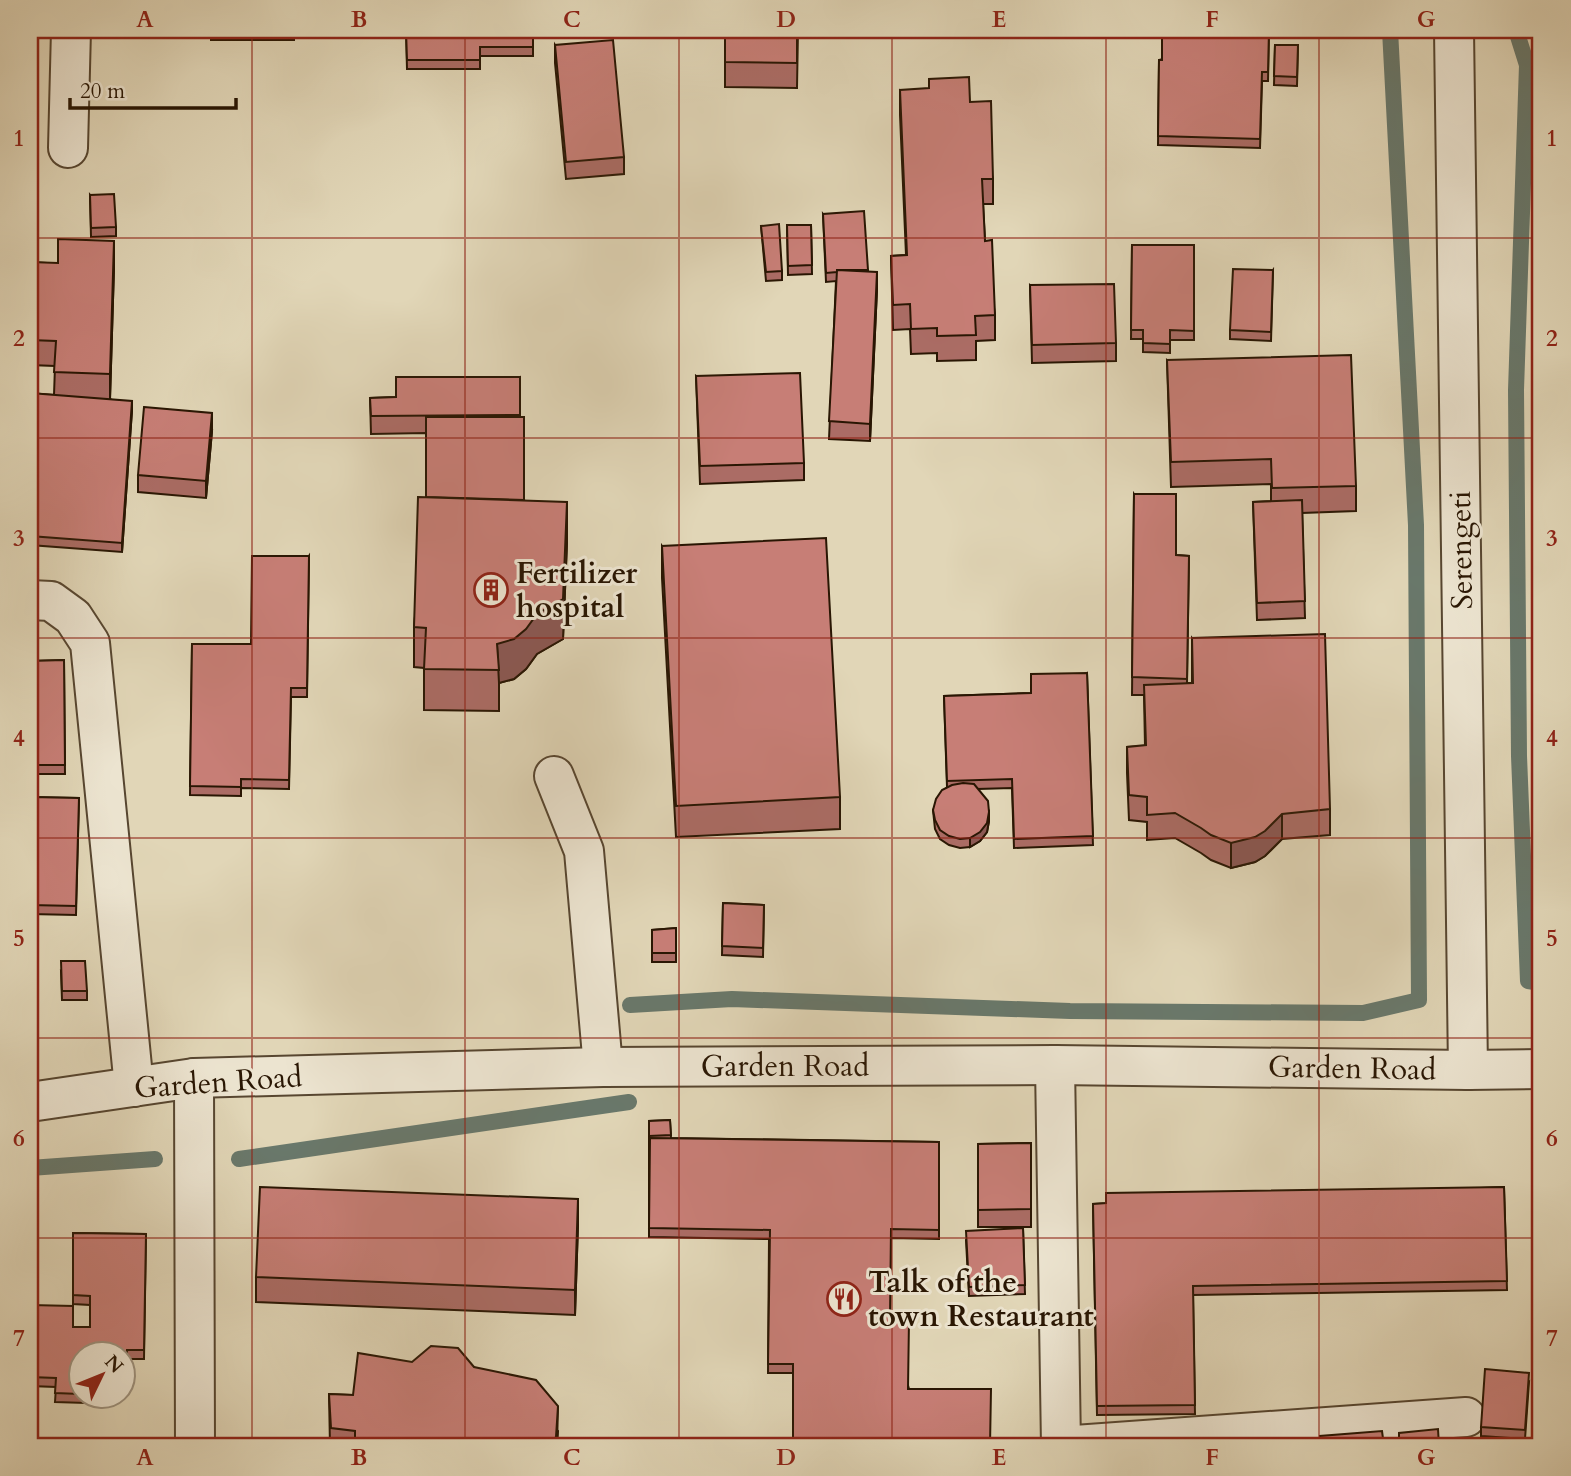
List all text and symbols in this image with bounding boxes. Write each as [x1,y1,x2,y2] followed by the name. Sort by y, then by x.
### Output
[136,4,154,35] text: A
[351,4,367,35] text: B
[563,4,581,35] text: C
[776,4,796,35] text: D
[992,4,1006,35] text: E
[1205,4,1219,35] text: F
[1417,4,1436,35] text: G
[70,66,236,110] scale bar
[80,77,125,106] text: 20 m
[13,123,25,154] text: 1
[1546,123,1558,154] text: 1
[13,323,25,354] text: 2
[1546,323,1558,354] text: 2
[1440,490,1483,610] street label: Serengeti
[13,523,25,554] text: 3
[1546,523,1558,554] text: 3
[516,553,638,628] place label: Fertilizer hospital
[472,571,510,609] building icon: Fertilizer hospital
[13,723,25,754] text: 4
[1546,723,1558,754] text: 4
[13,923,25,954] text: 5
[1546,923,1558,954] text: 5
[701,1046,869,1087] street label: Garden Road
[1268,1047,1437,1090] street label: Garden Road
[133,1056,303,1109] street label: Garden Road
[13,1123,25,1154] text: 6
[1546,1123,1558,1154] text: 6
[868,1262,1094,1337] place label: Talk of the town Restaurant
[825,1280,863,1318] restaurant icon: Talk of the town Restaurant
[13,1323,25,1354] text: 7
[1546,1323,1558,1354] text: 7
[66,1340,136,1410] north arrow
[99,1349,129,1379] text: N
[136,1442,154,1473] text: A
[351,1442,367,1473] text: B
[563,1442,581,1473] text: C
[776,1442,796,1473] text: D
[992,1442,1006,1473] text: E
[1205,1442,1219,1473] text: F
[1417,1442,1436,1473] text: G

